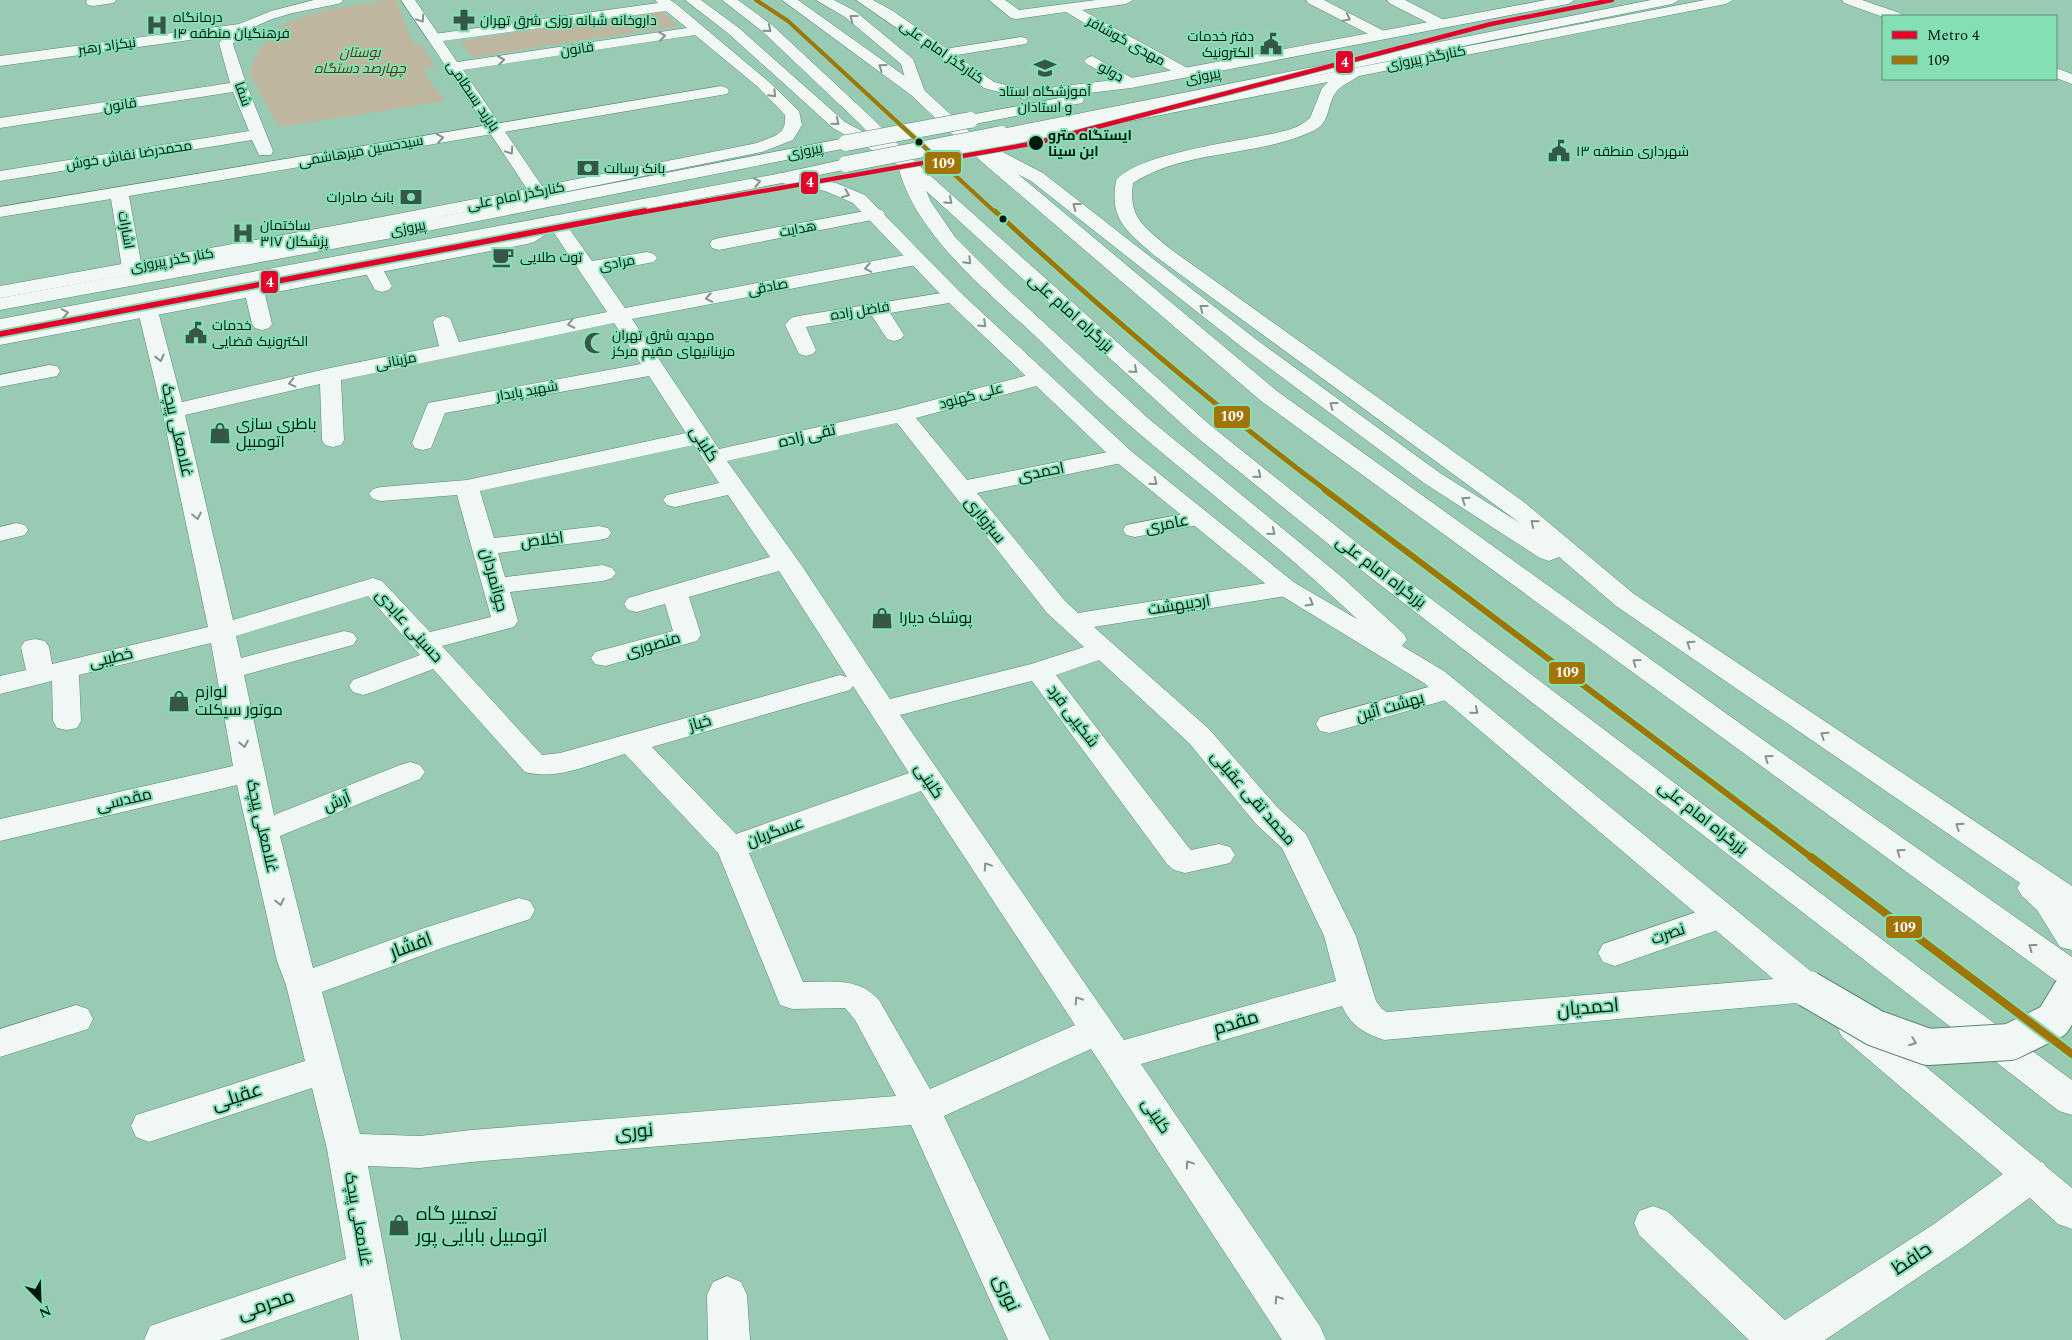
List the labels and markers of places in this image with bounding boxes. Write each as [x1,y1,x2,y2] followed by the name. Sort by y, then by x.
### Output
[173,7,290,44] place label: درمانگاه فرهنگیان منطقه ۱۴
[451,7,477,33] pharmacy icon: داروخانه شبانه روزی شرق تهران
[480,10,657,31] place label: داروخانه شبانه روزی شرق تهران
[144,12,170,38] hospital icon: درمانگاه فرهنگیان منطقه ۱۴
[1187,26,1254,63] place label: دفتر خدمات الکترونیک
[1258,31,1284,57] public building icon: دفتر خدمات الکترونیک
[1032,55,1058,81] school or university icon: آموزشگاه استاد و استادان
[999,81,1091,118] place label: آموزشگاه استاد و استادان
[1048,125,1132,162] place label: ایستگاه مترو ابن سینا
[1027,134,1045,152] marker: ایستگاه مترو ابن سینا
[914,137,924,147] unlabelled marker
[1546,138,1572,164] public building icon: شهرداری منطقه ۱۳
[1576,141,1689,162] place label: شهرداری منطقه ۱۳
[575,155,601,181] bank icon: بانک رسالت
[604,158,665,179] place label: بانک رسالت
[398,184,424,210] bank icon: بانک صادرات
[327,187,394,208] place label: بانک صادرات
[998,214,1008,224] unlabelled marker
[260,215,328,252] place label: ساختمان پزشکان ۳۱۷
[230,220,256,246] hospital icon: ساختمان پزشکان ۳۱۷
[490,244,516,270] cafe icon: توت طلایی
[520,247,583,268] place label: توت طلایی
[212,315,308,352] place label: خدمات الکترونیک قضایی
[183,320,209,346] public building icon: خدمات الکترونیک قضایی
[611,325,735,362] place label: مهدیه شرق تهران مزینانیهای مقیم مرکز
[582,330,608,356] mosque icon: مهدیه شرق تهران مزینانیهای مقیم مرکز
[236,412,317,454] place label: باطری سازی اتومبیل
[207,420,233,446] shop icon: باطری سازی اتومبیل
[869,605,895,631] shop icon: پوشاک دیارا
[899,606,973,630] place label: پوشاک دیارا
[195,680,283,722] place label: لوازم موتور سیکلت
[166,688,192,714] shop icon: لوازم موتور سیکلت
[415,1200,548,1251] place label: تعمییر گاه اتومبیل بابایی پور
[386,1212,412,1238] shop icon: تعمییر گاه اتومبیل بابایی پور

